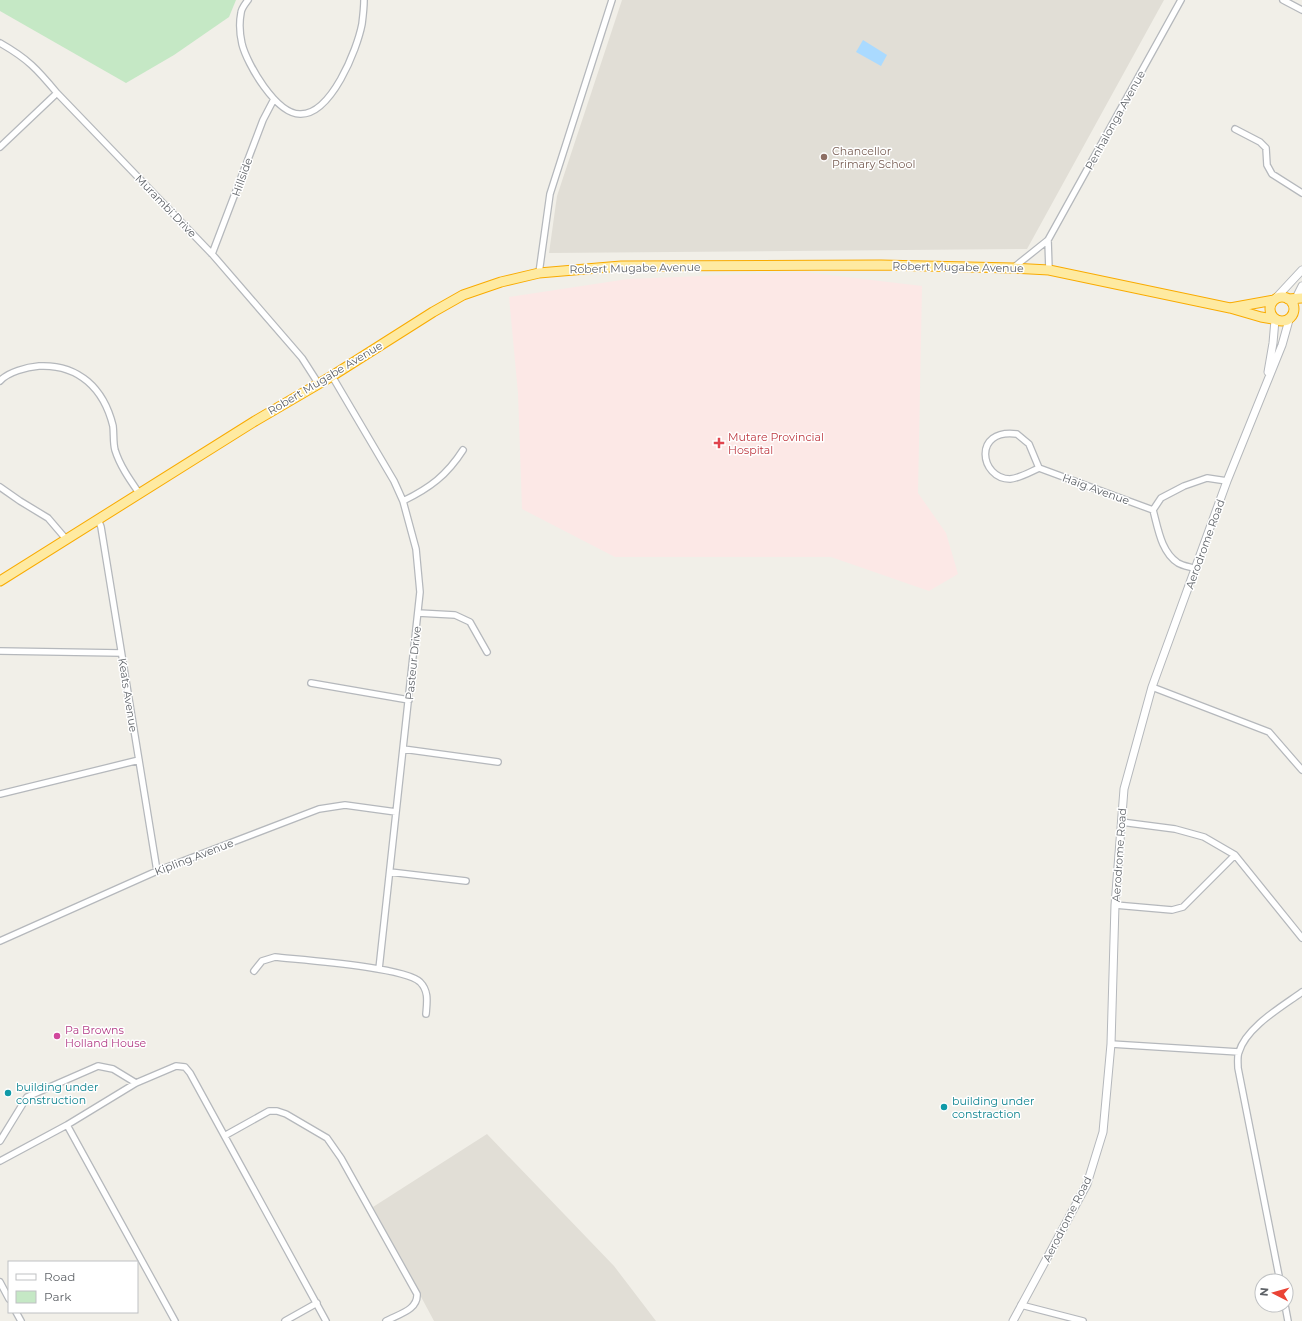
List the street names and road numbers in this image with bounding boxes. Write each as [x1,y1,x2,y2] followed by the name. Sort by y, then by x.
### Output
[1082,68,1148,172] street label: Penhalonga Avenue
[229,155,256,198] street label: Hillside
[132,172,200,241] street label: Murambi Drive
[892,259,1024,275] street label: Robert Mugabe Avenue
[569,260,701,276] street label: Robert Mugabe Avenue
[265,338,385,418] street label: Robert Mugabe Avenue
[1061,470,1132,508] street label: Haig Avenue
[1182,497,1228,591] street label: Aerodrome Road
[402,625,424,701] street label: Pasteur Drive
[115,657,141,733] street label: Keats Avenue
[1109,808,1129,902] street label: Aerodrome Road
[152,835,236,879] street label: Kipling Avenue
[1039,1174,1095,1264] street label: Aerodrome Road

